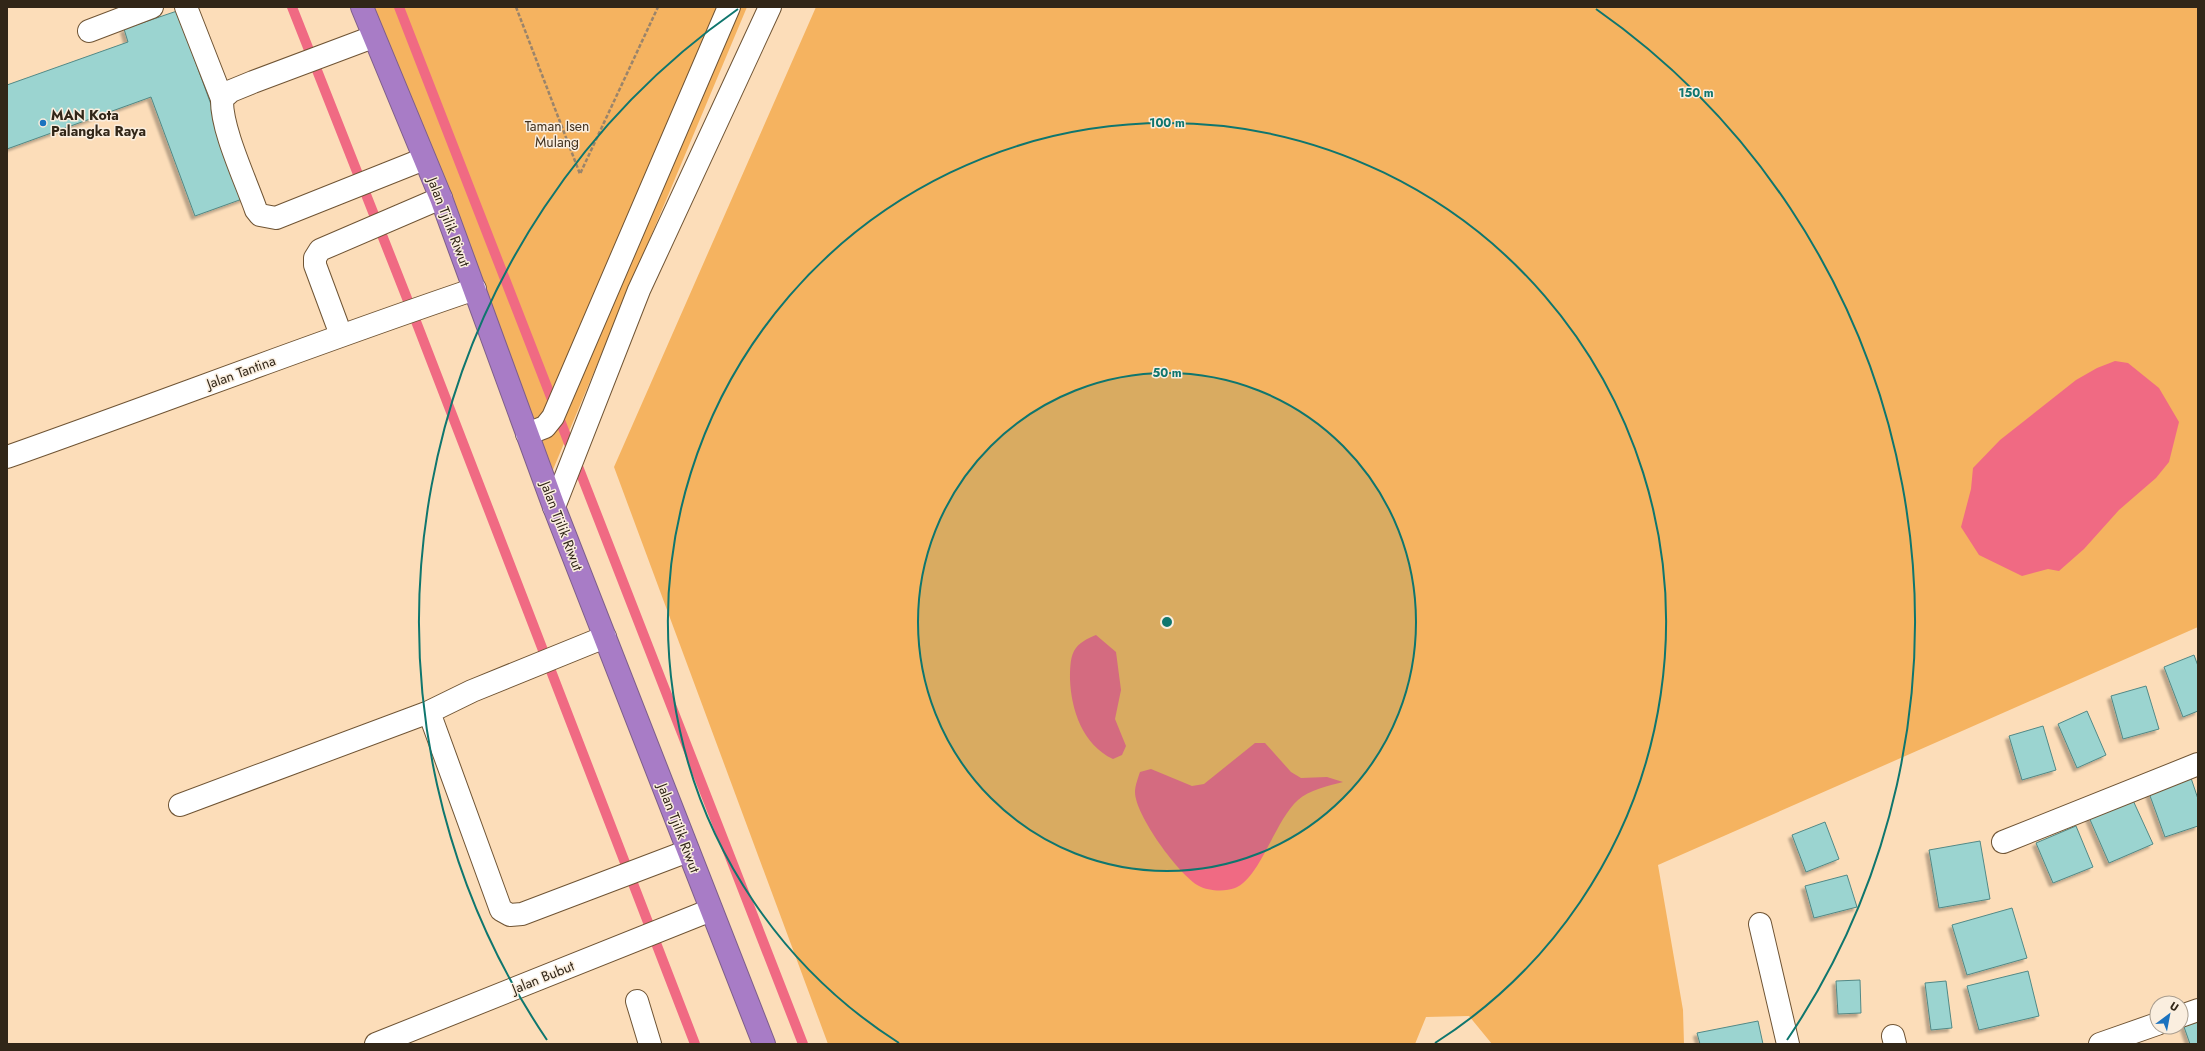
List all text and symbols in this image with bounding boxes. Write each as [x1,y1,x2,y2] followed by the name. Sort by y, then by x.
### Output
[1678,84,1714,102] text: 150 m
[51,105,146,141] place label: MAN Kota Palangka Raya
[1149,114,1185,132] text: 100 m
[525,116,589,152] park label: Taman Isen Mulang
[38,118,48,128] marker: MAN Kota Palangka Raya
[422,173,475,270] street label: Jalan Tjilik Riwut
[202,350,278,394] street label: Jalan Tantina
[1152,364,1182,382] text: 50 m
[535,477,588,574] street label: Jalan Tjilik Riwut
[1160,615,1174,629] centre of rings
[652,779,705,876] street label: Jalan Tjilik Riwut
[507,955,578,999] street label: Jalan Bubut
[2149,995,2189,1035] north arrow
[2167,998,2182,1015] text: U

